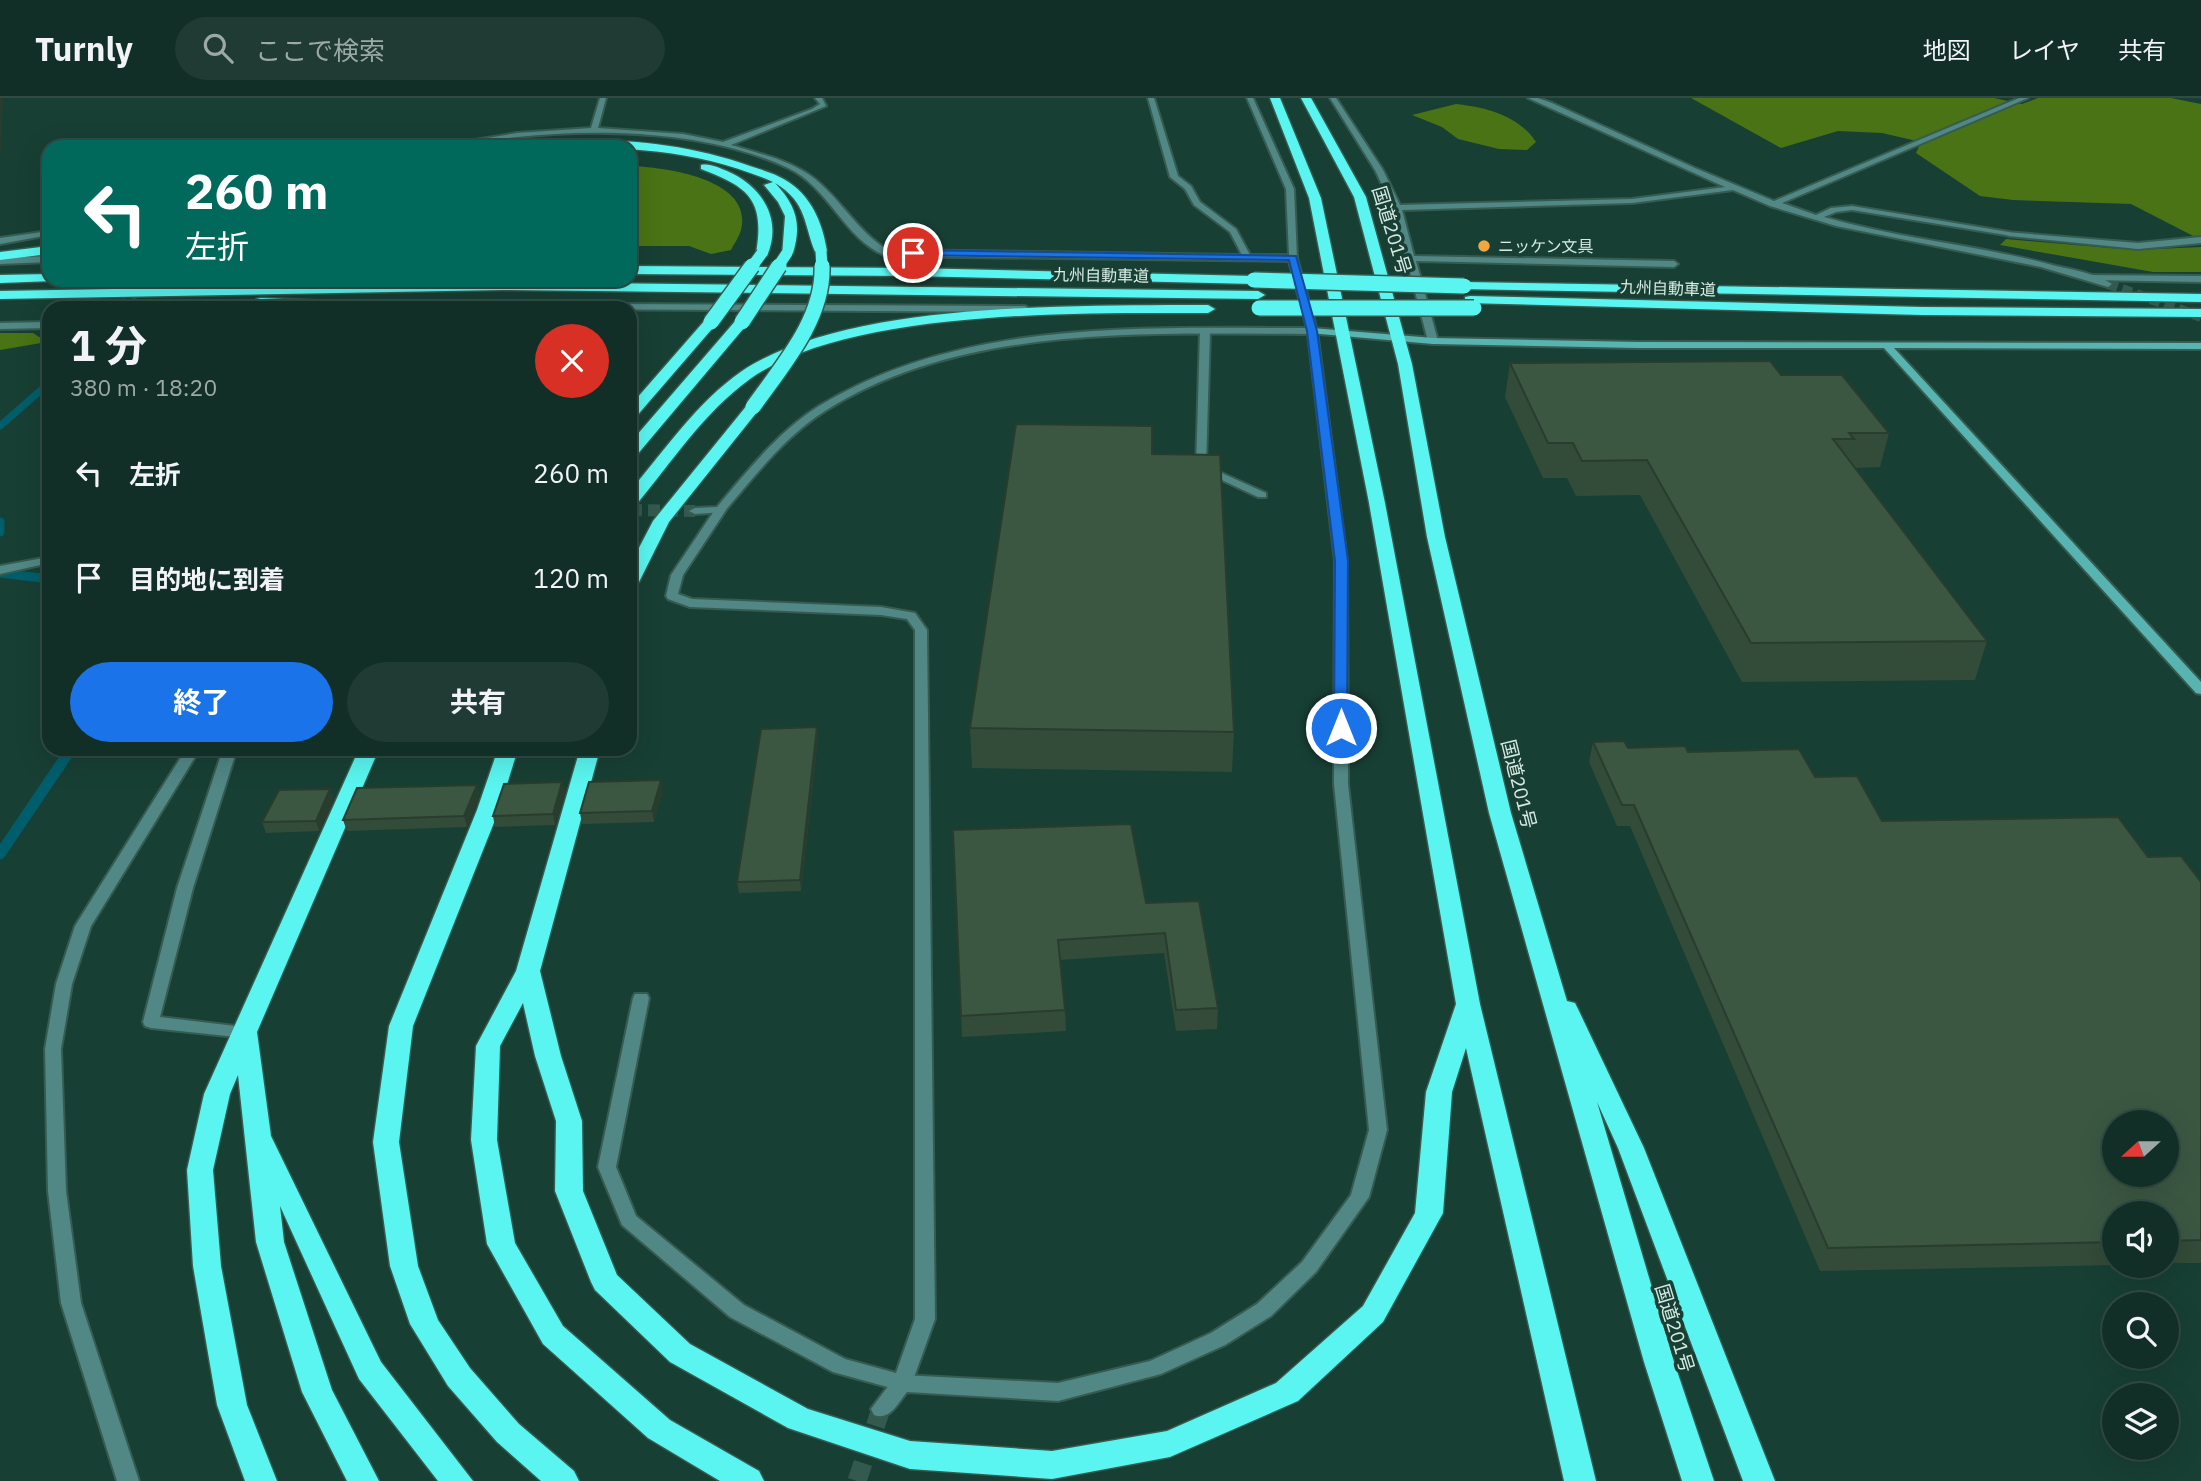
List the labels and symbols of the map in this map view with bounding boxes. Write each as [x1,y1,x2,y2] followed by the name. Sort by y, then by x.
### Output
[1367,183,1417,277] street label: 国道201号
[883,223,943,283] pin
[1498,236,1594,256] place label: ニッケン文具
[1476,238,1492,254] marker: ニッケン文具
[1053,264,1149,286] street label: 九州自動車道
[1620,276,1716,300] street label: 九州自動車道
[1304,691,1378,765] position arrow
[1496,737,1542,831] street label: 国道201号
[2102,1110,2179,1186] north arrow
[1650,1281,1700,1375] street label: 国道201号

